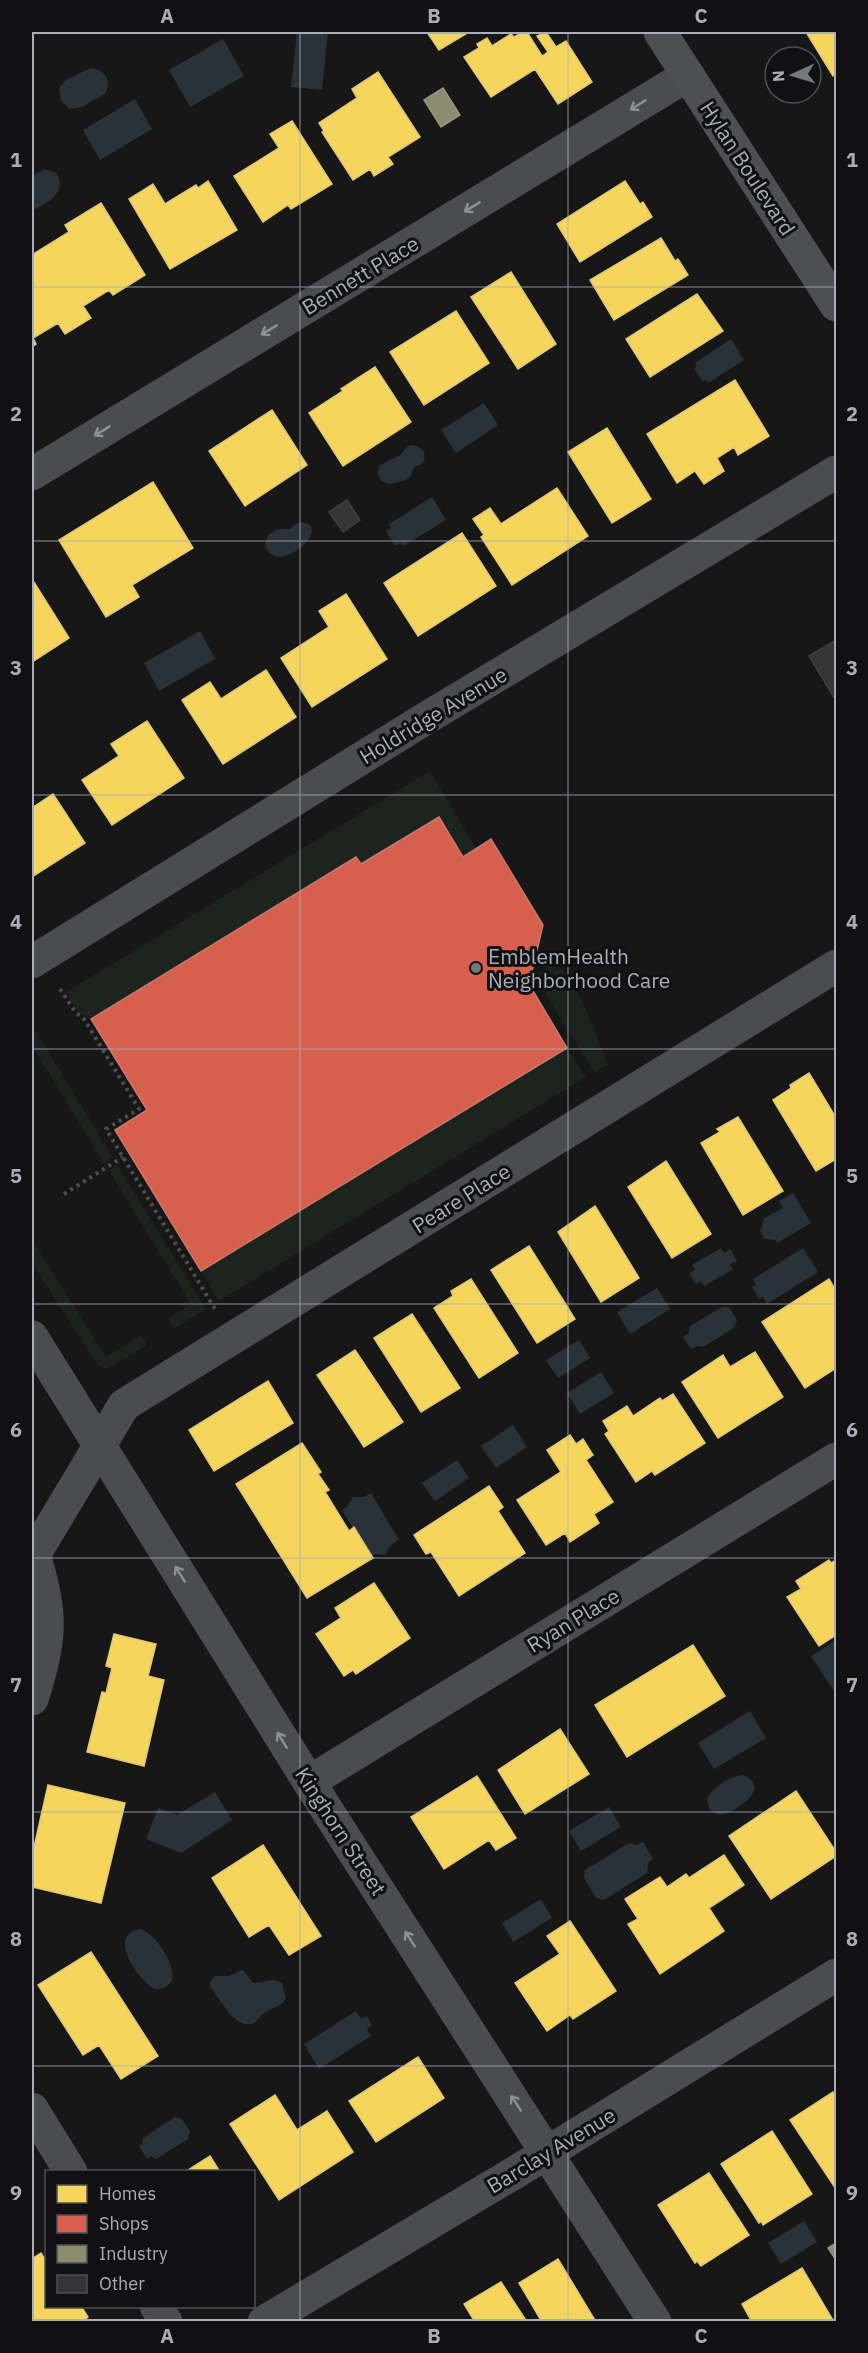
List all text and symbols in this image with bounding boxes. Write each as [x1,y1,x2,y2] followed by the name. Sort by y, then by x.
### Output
[160,2,174,29] text: A
[427,2,441,29] text: B
[694,2,708,29] text: C
[763,45,823,105] north arrow
[768,70,788,83] text: N
[694,95,802,241] street label: Hylan Boulevard
[630,100,647,112] one-way arrow
[10,146,22,173] text: 1
[846,146,858,173] text: 1
[463,200,480,213] one-way arrow
[296,229,424,321] street label: Bennett Place
[261,324,278,336] one-way arrow
[10,400,22,427] text: 2
[846,400,858,427] text: 2
[94,426,111,438] one-way arrow
[10,654,22,681] text: 3
[846,654,858,681] text: 3
[354,660,512,770] street label: Holdridge Avenue
[10,908,22,935] text: 4
[846,908,858,935] text: 4
[488,942,670,994] place label: EmblemHealth Neighborhood Care
[469,961,483,975] marker: EmblemHealth Neighborhood Care
[407,1157,515,1239] street label: Peare Place
[10,1162,22,1189] text: 5
[846,1162,858,1189] text: 5
[10,1416,22,1443] text: 6
[846,1416,858,1443] text: 6
[173,1566,185,1583] one-way arrow
[522,1581,624,1659] street label: Ryan Place
[10,1671,22,1698] text: 7
[846,1671,858,1698] text: 7
[276,1732,288,1749] one-way arrow
[289,1762,393,1900] street label: Kinghorn Street
[10,1925,22,1952] text: 8
[846,1925,858,1952] text: 8
[404,1931,416,1948] one-way arrow
[510,2095,522,2112] one-way arrow
[481,2101,621,2199] street label: Barclay Avenue
[45,2170,255,2308] legend
[10,2179,22,2206] text: 9
[846,2179,858,2206] text: 9
[99,2182,156,2205] text: Homes
[99,2212,149,2235] text: Shops
[99,2242,168,2265] text: Industry
[99,2272,145,2295] text: Other
[160,2322,174,2349] text: A
[427,2322,441,2349] text: B
[694,2322,708,2349] text: C

